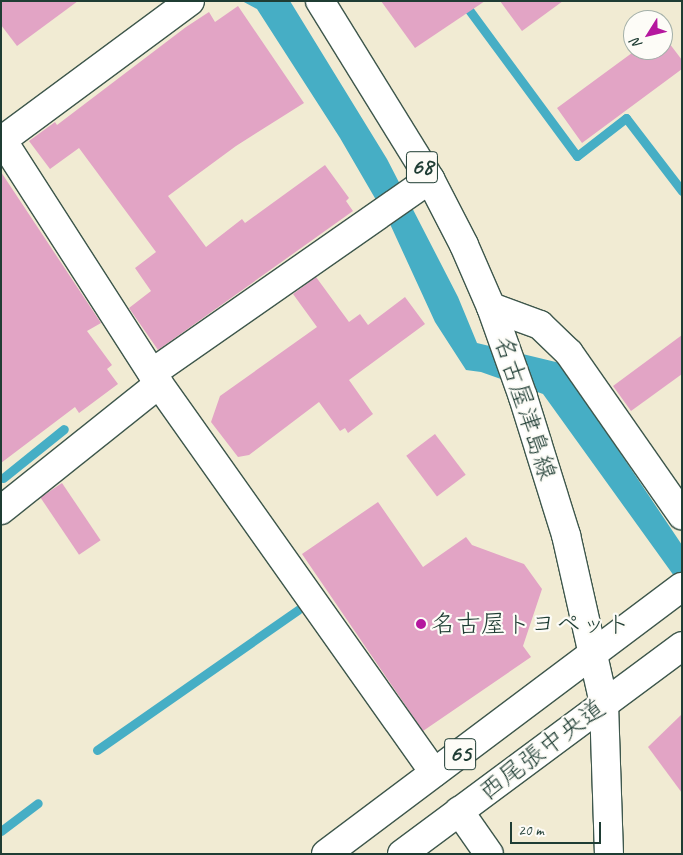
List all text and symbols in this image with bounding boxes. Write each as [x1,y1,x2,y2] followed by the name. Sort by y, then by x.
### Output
[623,10,673,60] north arrow
[627,35,646,52] text: N
[406,146,438,188] road number: 68
[488,332,562,484] street label: 名古屋津島線
[431,609,631,639] place label: 名古屋トヨペット
[415,618,427,630] marker: 名古屋トヨペット
[473,693,611,807] street label: 西尾張中央道
[444,732,476,776] road number: 65
[513,812,604,844] scale bar
[518,821,544,840] text: 20 m

